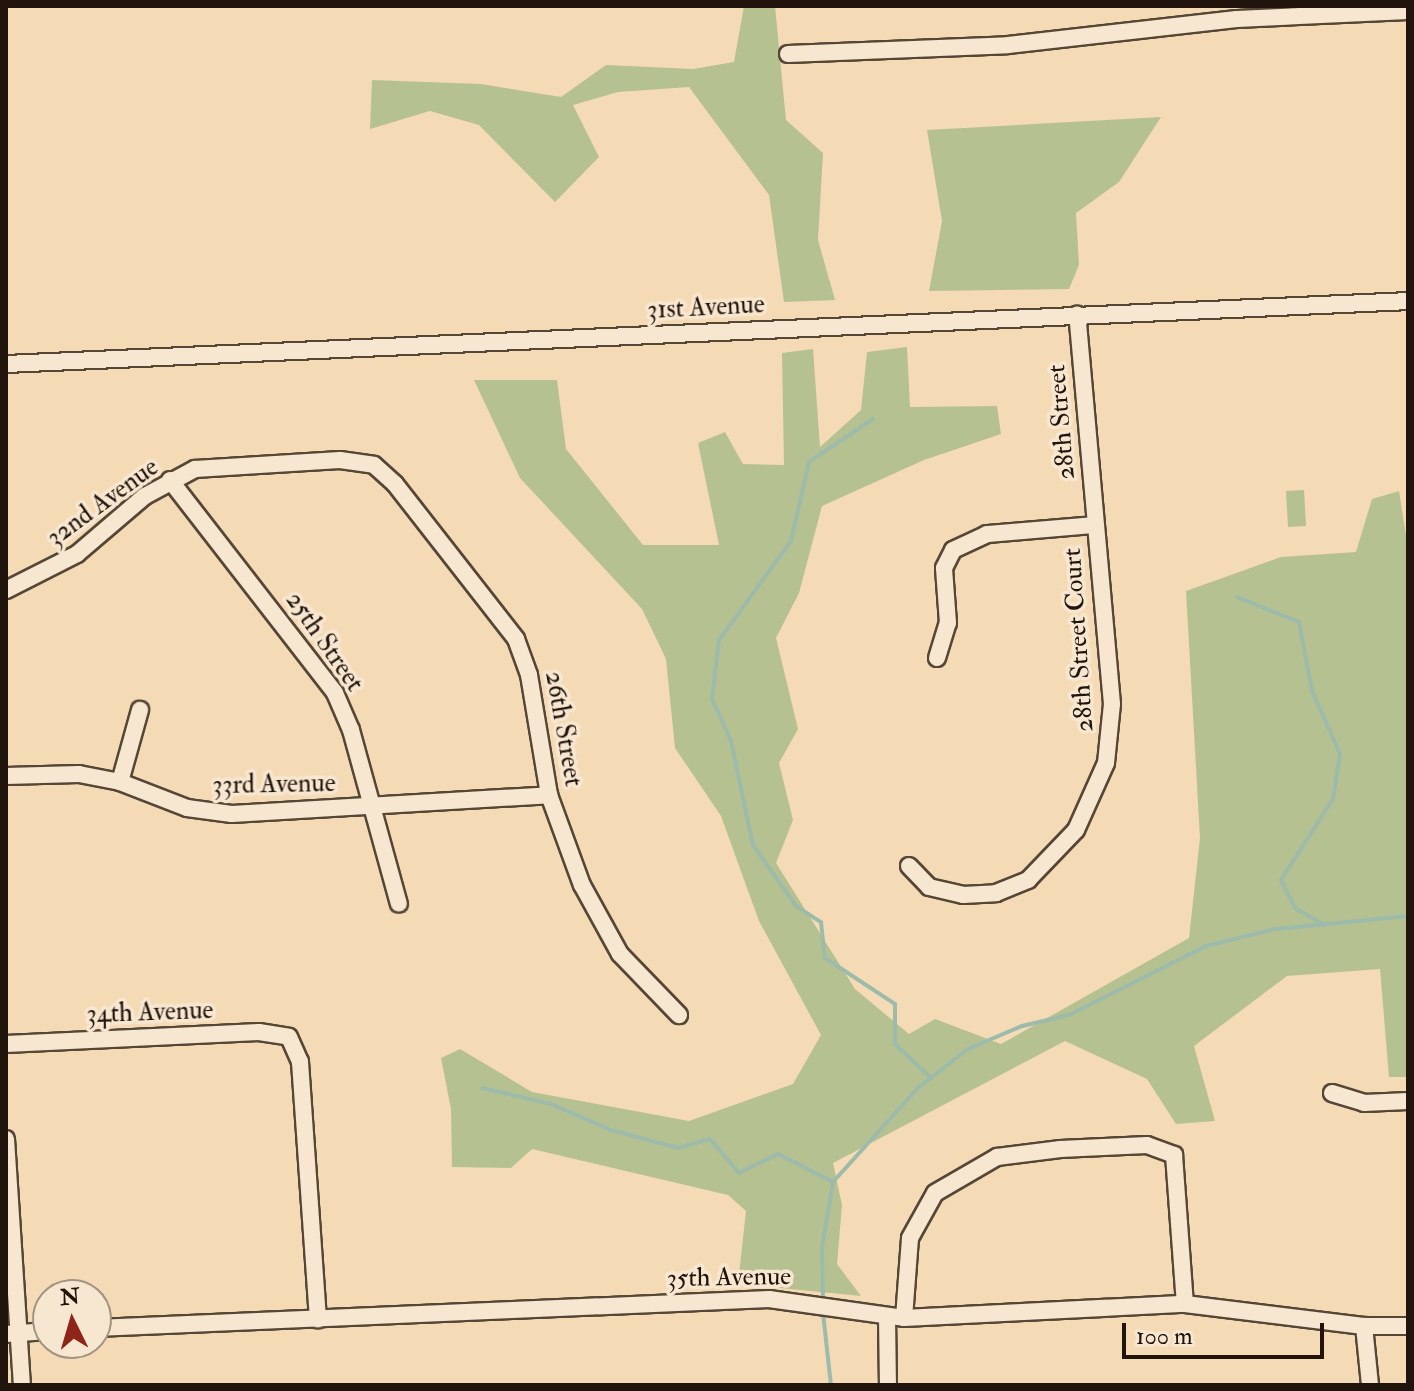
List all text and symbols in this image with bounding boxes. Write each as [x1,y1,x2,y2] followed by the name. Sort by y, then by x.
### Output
[647,289,765,327] street label: 31st Avenue
[1041,363,1083,481] street label: 28th Street
[41,452,165,554] street label: 32nd Avenue
[1057,547,1101,733] street label: 28th Street Court
[278,586,370,698] street label: 25th Street
[538,669,588,789] street label: 26th Street
[212,768,336,802] street label: 33rd Avenue
[86,995,214,1031] street label: 34th Avenue
[667,1261,791,1295] street label: 35th Avenue
[32,1279,112,1359] north arrow
[59,1282,81,1312] text: N
[1126,1307,1328,1357] scale bar
[1136,1321,1193,1352] text: 100 m

